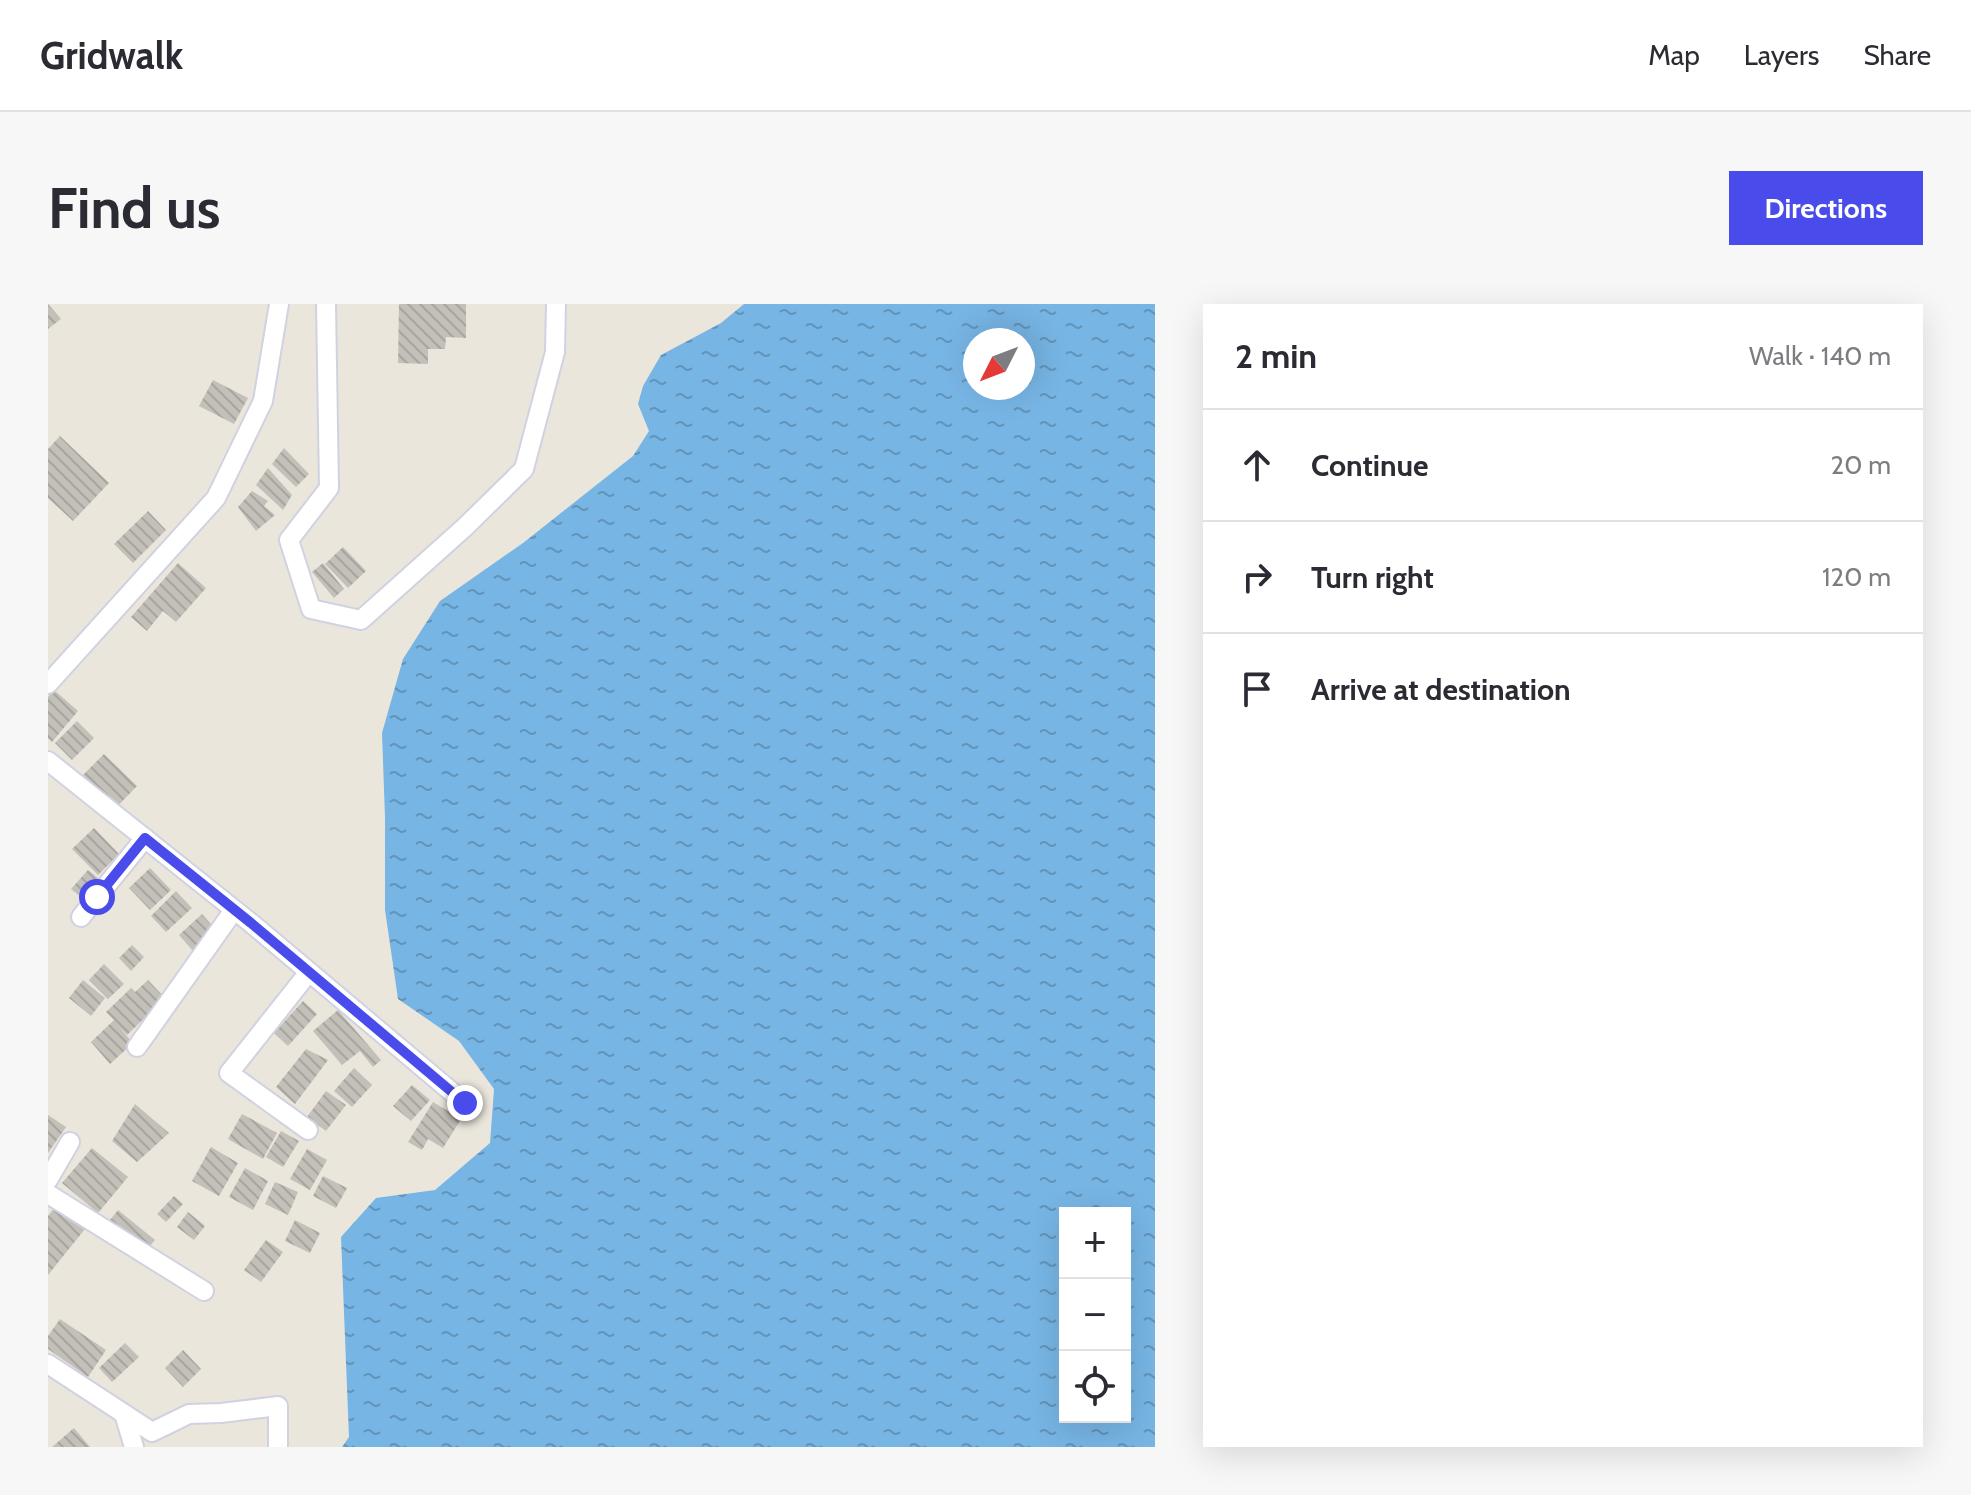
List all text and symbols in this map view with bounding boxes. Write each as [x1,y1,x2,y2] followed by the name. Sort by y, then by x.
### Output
[40,32,183,79] text: Gridwalk
[1648,38,1700,72] text: Map
[1744,38,1819,72] text: Layers
[1863,38,1931,72] text: Share
[1729,171,1923,245] button: Directions
[48,174,221,242] text: Find us
[963,328,1035,400] north arrow
[1235,335,1317,377] text: 2 min
[1749,340,1891,372] text: Walk · 140 m
[1235,443,1279,487] icon: ahead
[1311,447,1428,484] text: Continue
[1831,449,1891,481] text: 20 m
[1235,555,1279,599] icon: right
[1311,559,1434,596] text: Turn right
[1822,561,1891,593] text: 120 m
[1235,667,1279,711] icon: arrive
[1311,671,1571,708] text: Arrive at destination
[79,879,115,915] route start
[447,1085,483,1121] route end
[1059,1207,1131,1423] map controls
[1059,1207,1131,1279] button: +
[1059,1279,1131,1351] button: −
[1059,1351,1131,1423] button: locate

